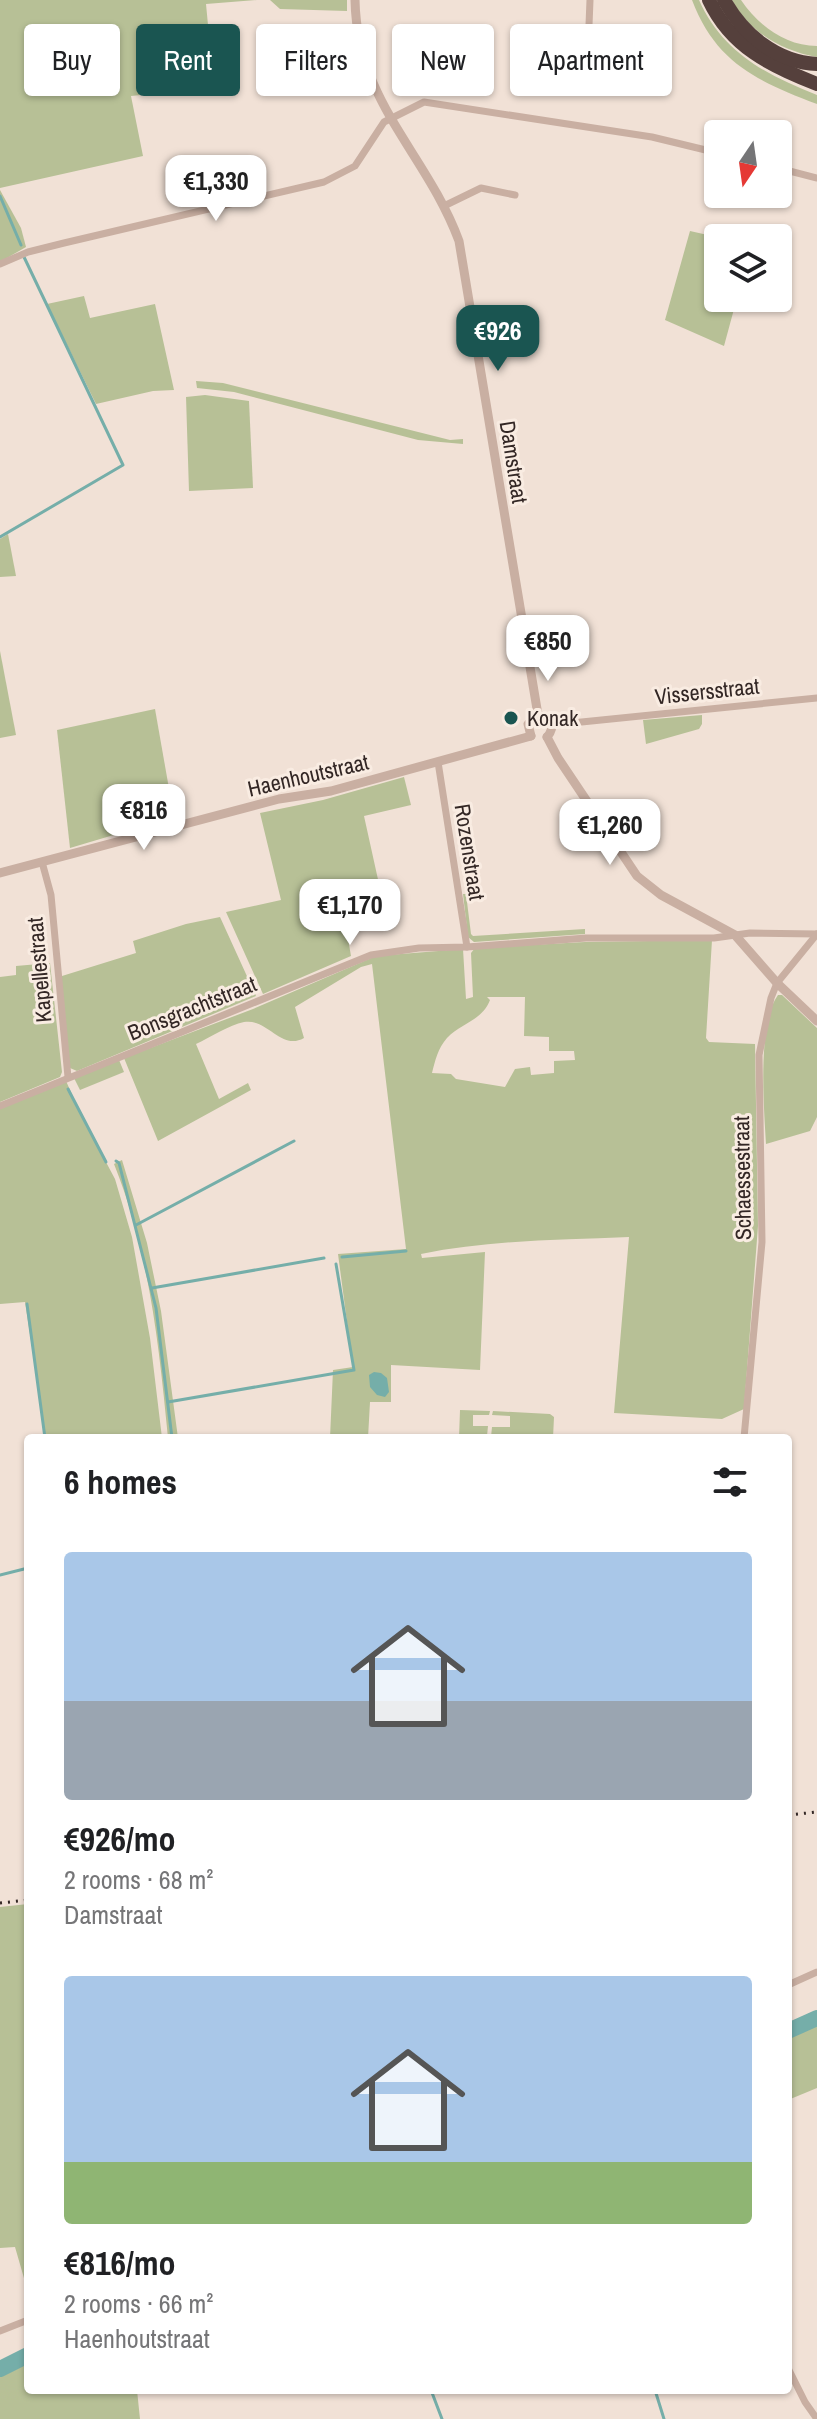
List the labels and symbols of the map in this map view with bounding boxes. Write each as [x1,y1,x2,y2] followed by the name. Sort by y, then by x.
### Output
[704,120,792,208] north arrow
[151,155,281,223] pin: €1,330
[451,305,545,373] pin: €926
[493,419,535,505] street label: Damstraat
[501,615,595,683] pin: €850
[653,671,761,711] street label: Vissersstraat
[527,703,579,733] place label: Konak
[502,709,520,727] marker: Konak
[245,747,371,803] street label: Haenhoutstraat
[97,784,191,852] pin: €816
[545,799,675,867] pin: €1,260
[448,802,492,902] street label: Rozenstraat
[285,879,415,947] pin: €1,170
[19,916,59,1024] street label: Kapellestraat
[123,969,261,1047] street label: Bonsgrachtstraat
[726,1116,758,1240] street label: Schaessestraat

